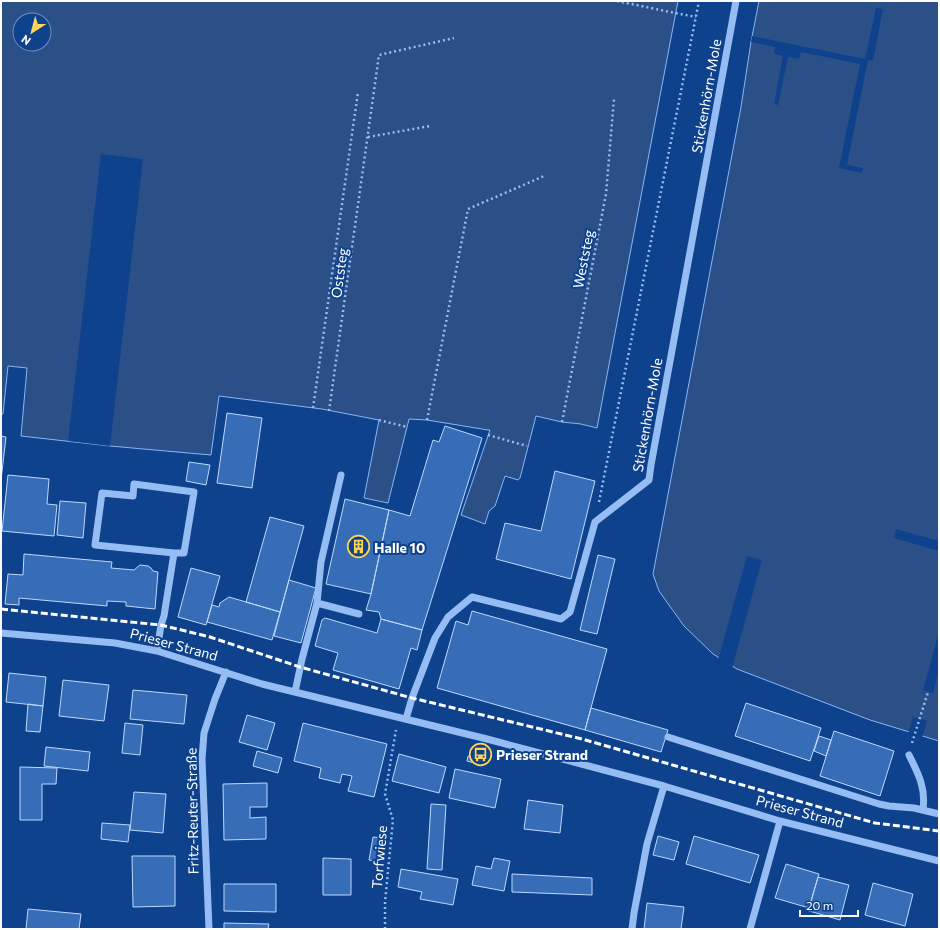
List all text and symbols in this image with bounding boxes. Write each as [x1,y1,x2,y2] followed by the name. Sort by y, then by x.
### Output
[12,12,52,52] north arrow
[19,33,33,48] text: N
[688,38,724,154] street label: Stickenhörn-Mole
[569,228,597,290] street label: Weststeg
[327,246,351,299] street label: Oststeg
[629,357,665,473] street label: Stickenhörn-Mole
[345,534,371,560] building icon: Halle 10
[374,539,425,556] place label: Halle 10
[128,624,220,664] street label: Prieser Strand
[468,741,494,767] bus stop icon: Prieser Strand
[496,746,588,763] place label: Prieser Strand
[182,747,202,875] street label: Fritz-Reuter-Straße
[754,791,846,831] street label: Prieser Strand
[368,825,390,889] street label: Torfwiese
[800,892,858,918] scale bar
[806,898,833,912] text: 20 m

